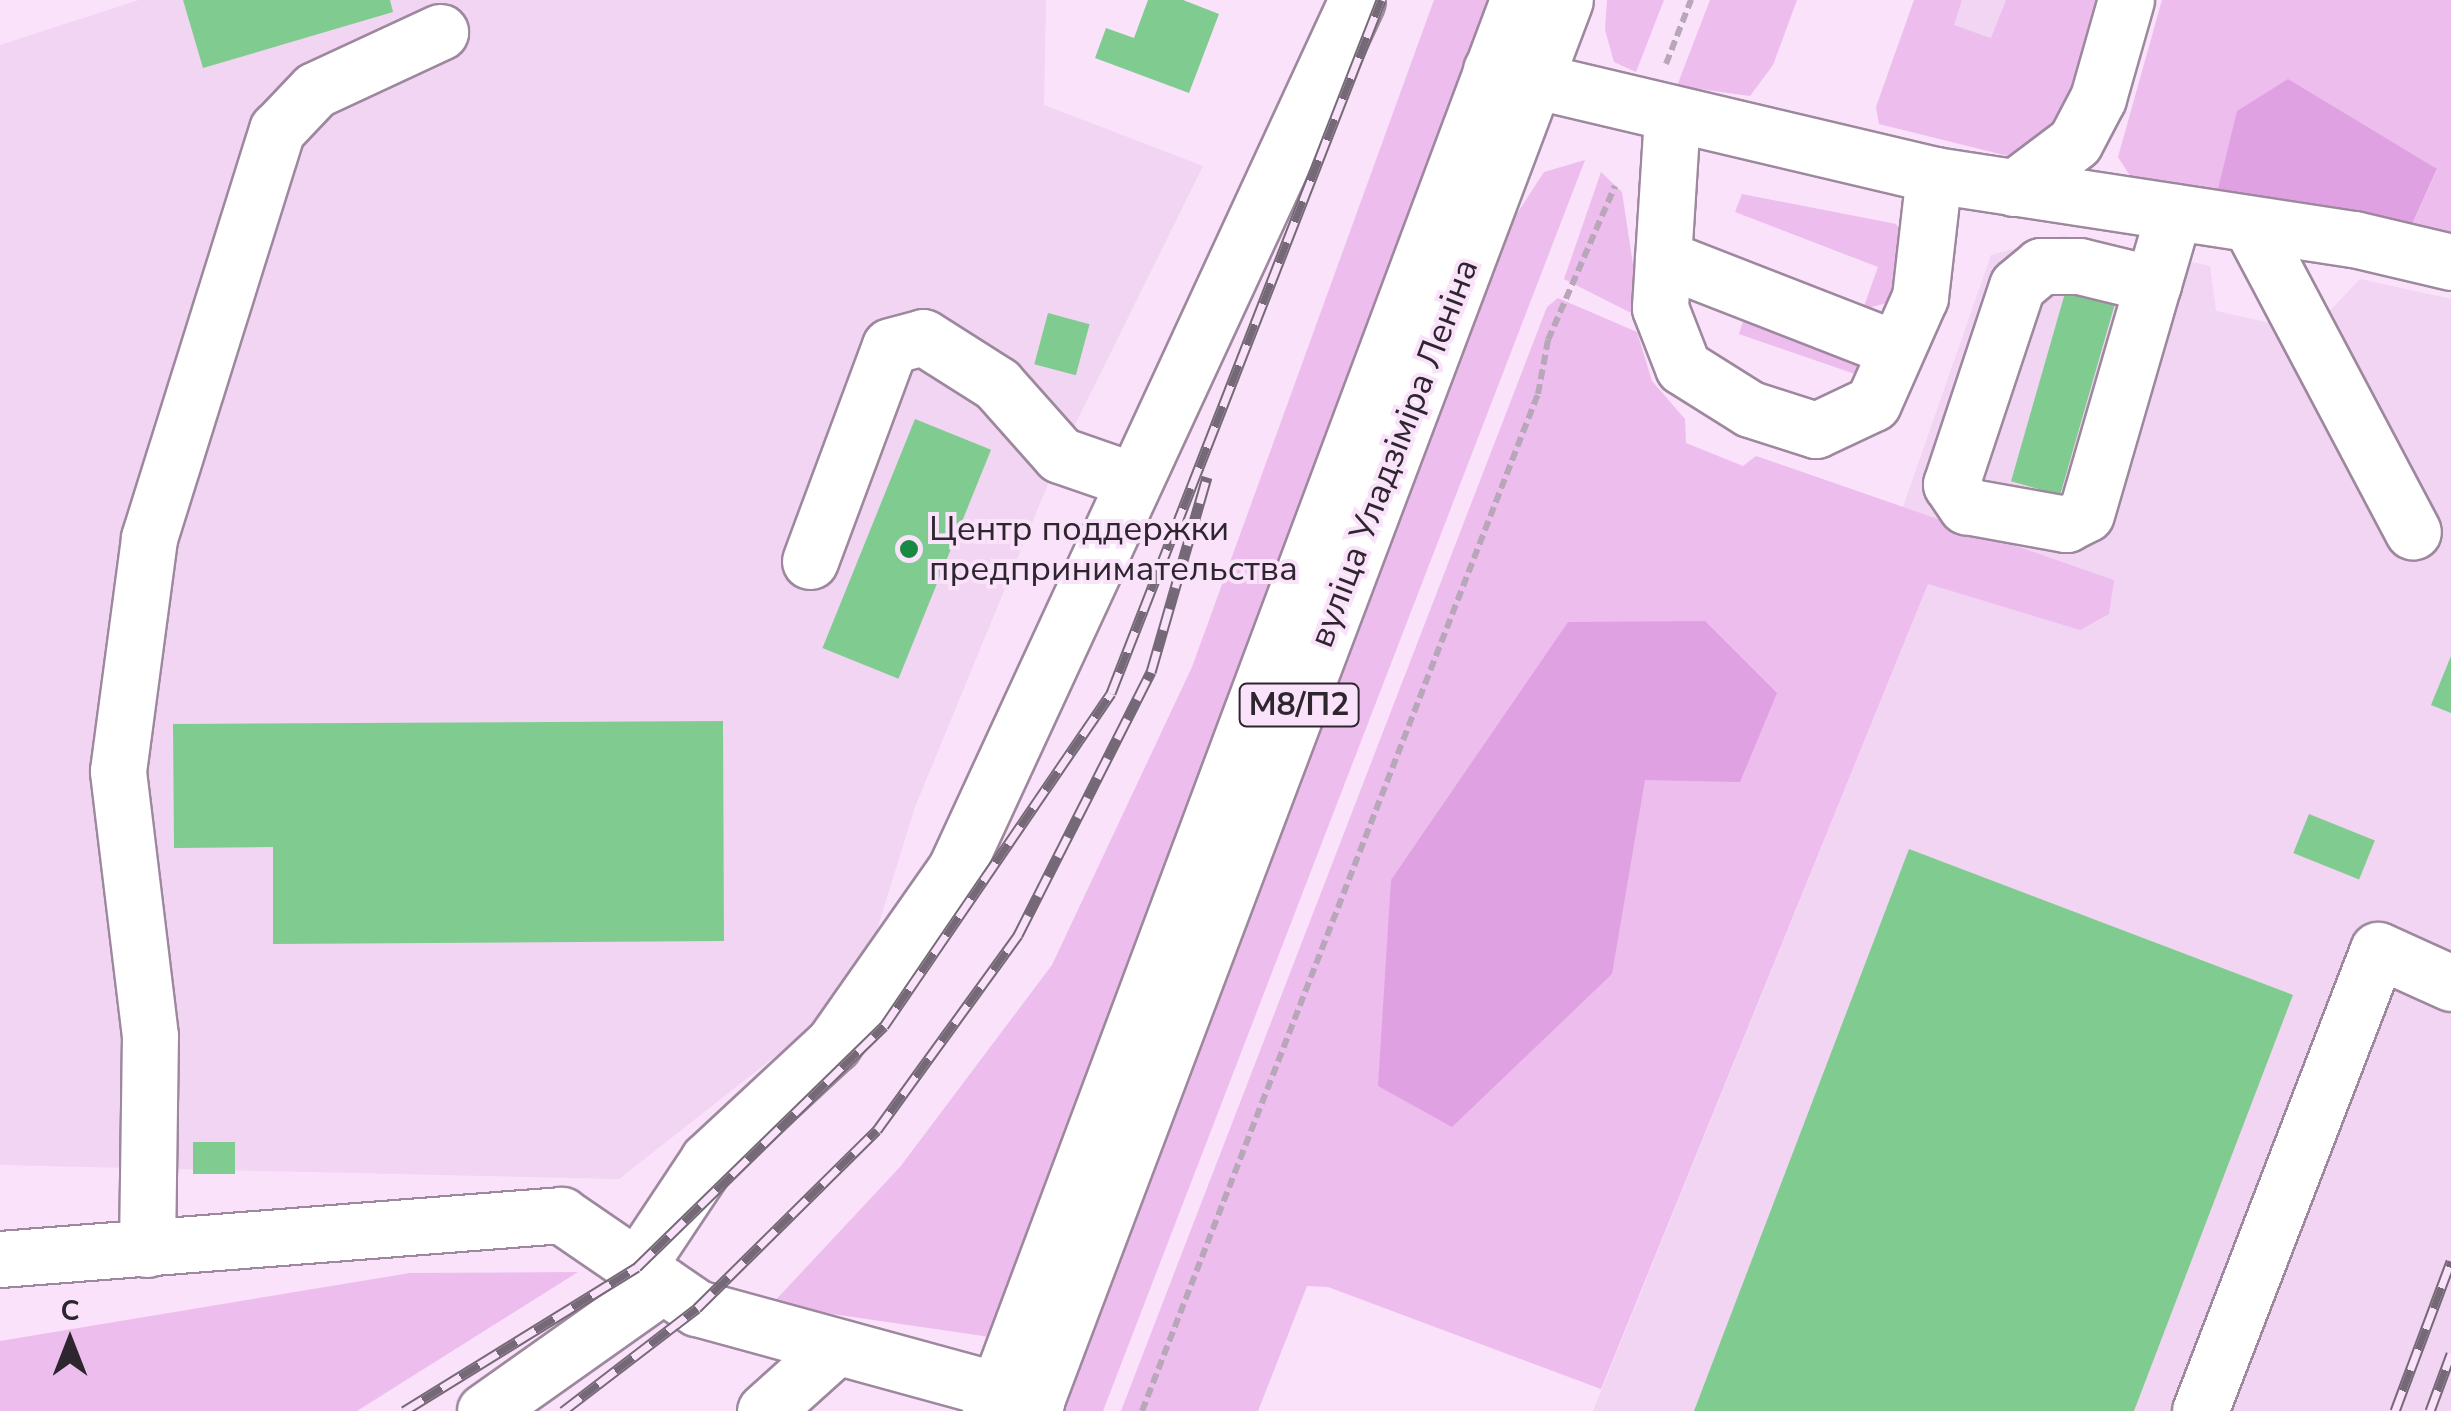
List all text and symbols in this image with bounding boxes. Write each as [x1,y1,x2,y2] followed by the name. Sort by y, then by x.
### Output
[1300,253,1488,653] street label: вуліца Уладзіміра Леніна
[929,508,1298,590] place label: Центр поддержки предпринимательства
[898,538,920,560] marker: Центр поддержки предпринимательства
[1236,678,1362,732] road number: М8/П2
[20,1291,120,1391] north arrow
[60,1292,80,1330] text: С

